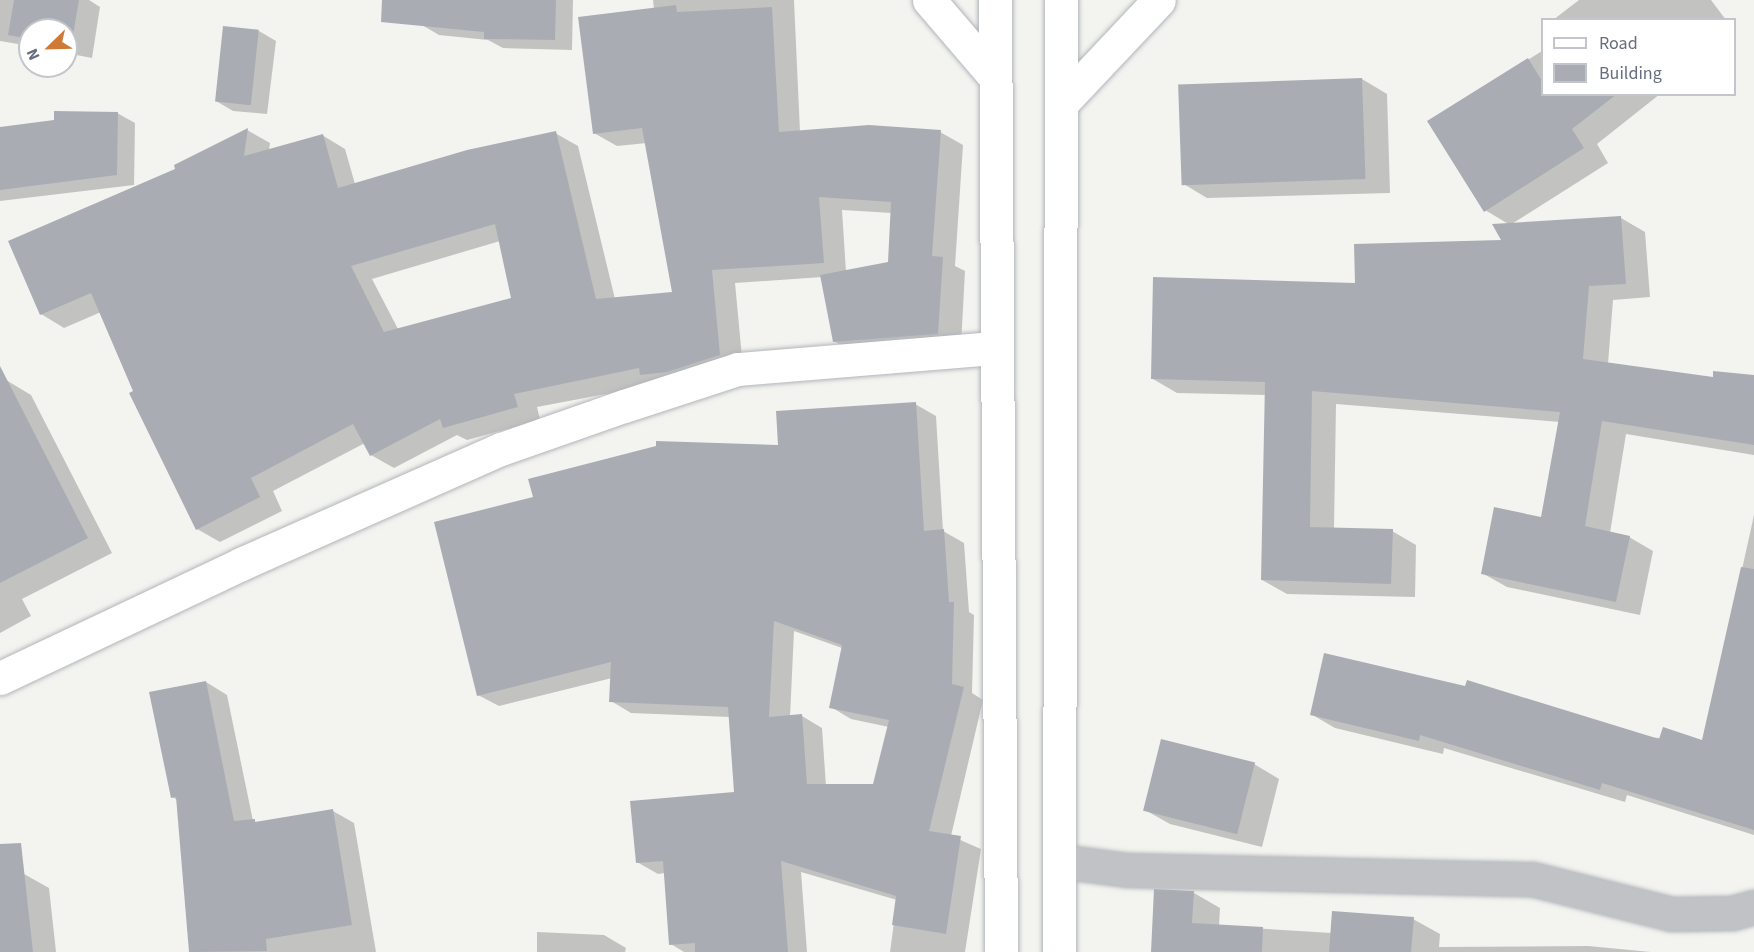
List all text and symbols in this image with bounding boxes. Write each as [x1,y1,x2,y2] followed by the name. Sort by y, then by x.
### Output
[18,18,78,78] north arrow
[1541,18,1736,96] legend
[1599,31,1638,56] text: Road
[21,45,45,63] text: N
[1599,61,1662,86] text: Building

